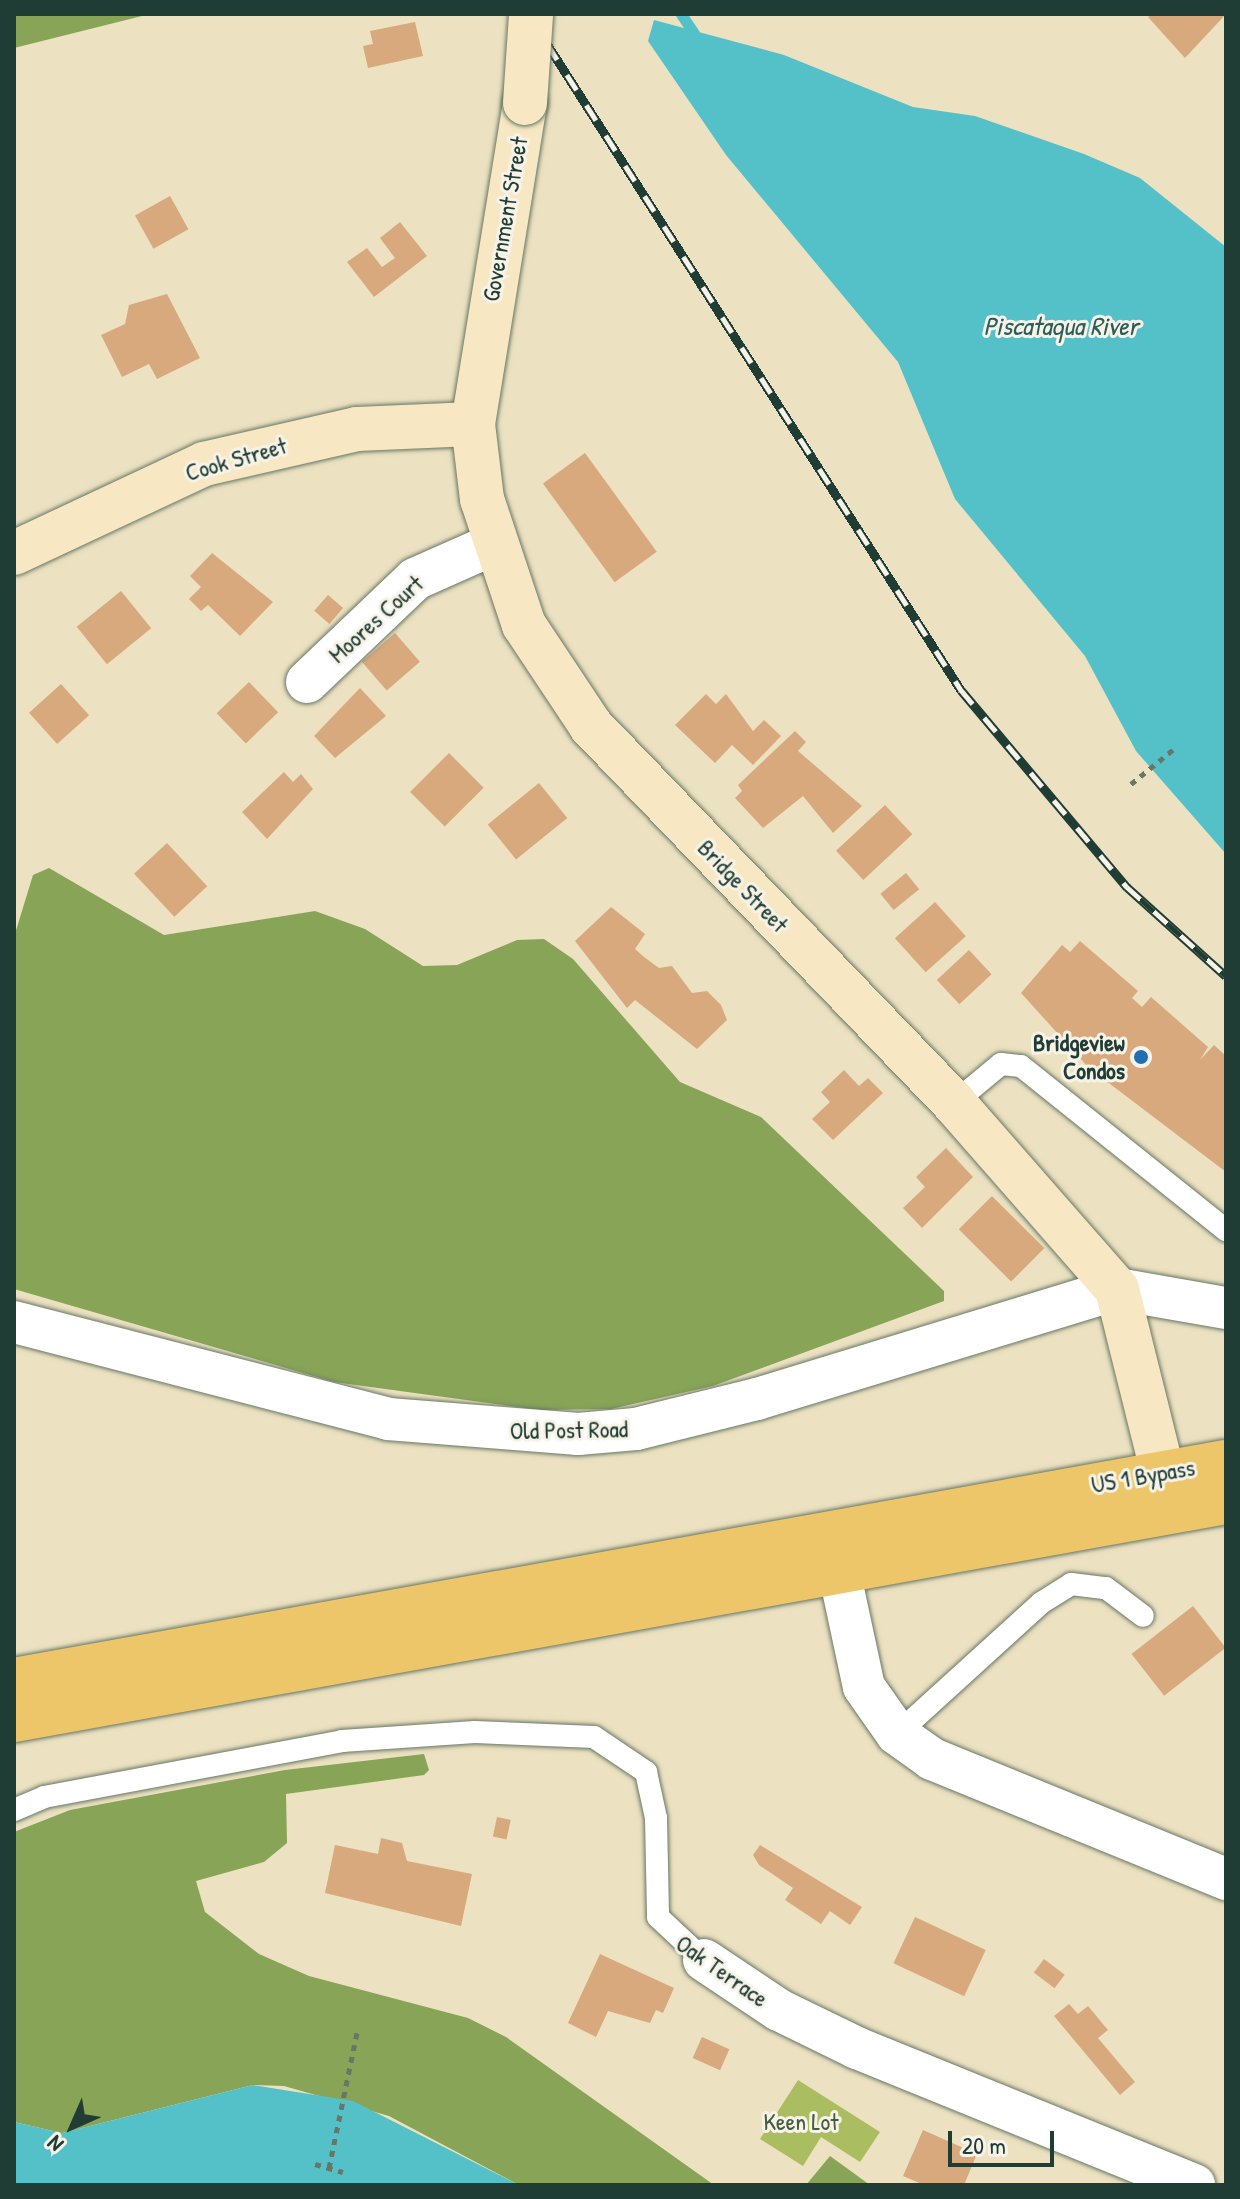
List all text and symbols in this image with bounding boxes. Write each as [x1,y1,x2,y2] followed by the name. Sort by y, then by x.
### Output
[476,134,534,304] street label: Government Street
[984,310,1138,342] water label: Piscataqua River
[182,431,290,487] street label: Cook Street
[323,569,429,669] street label: Moores Court
[692,834,794,938] street label: Bridge Street
[1033,1029,1125,1085] place label: Bridgeview Condos
[1132,1048,1150,1066] marker: Bridgeview Condos
[510,1415,628,1445] street label: Old Post Road
[1089,1453,1197,1499] street label: US 1 Bypass
[670,1929,774,2013] street label: Oak Terrace
[32,2087,112,2167] north arrow
[764,2108,838,2136] park label: Keen Lot
[952,2115,1058,2165] scale bar
[40,2129,70,2159] text: N
[962,2129,1006,2161] text: 20 m

